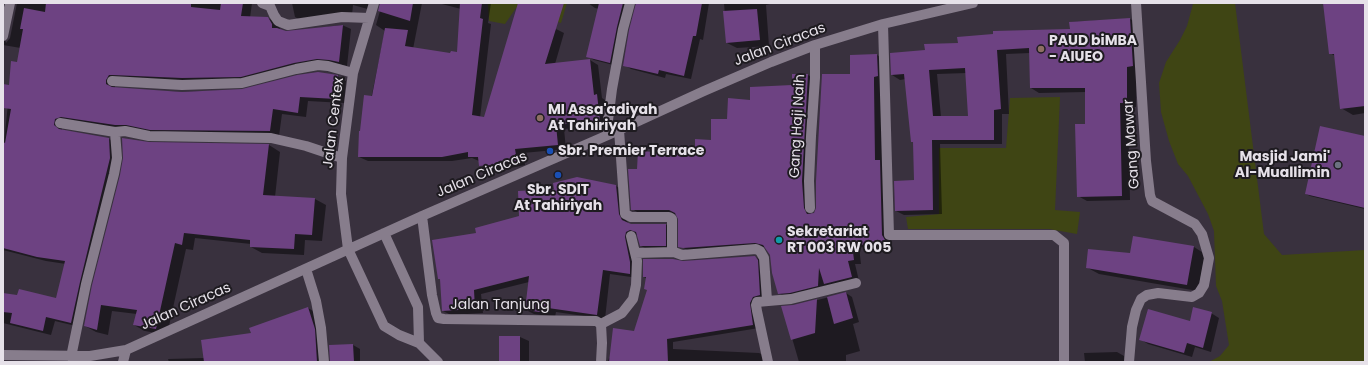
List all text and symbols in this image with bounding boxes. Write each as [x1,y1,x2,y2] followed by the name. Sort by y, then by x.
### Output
[732,20,828,70] street label: Jalan Ciracas
[1049,33,1137,66] place label: PAUD biMBA - AIUEO
[1036,44,1046,54] marker: PAUD biMBA - AIUEO
[787,74,809,178] street label: Gang Haji Naih
[320,77,348,169] street label: Jalan Centex
[1120,98,1144,190] street label: Gang Mawar
[548,102,657,134] place label: MI Assa'adiyah At Tahiriyah
[535,113,545,123] marker: MI Assa'adiyah At Tahiriyah
[558,143,704,159] place label: Sbr. Premier Terrace
[545,146,555,156] marker: Sbr. Premier Terrace
[434,148,530,202] street label: Jalan Ciracas
[1235,149,1330,182] place label: Masjid Jami' Al-Muallimin
[1333,160,1343,170] marker: Masjid Jami' Al-Muallimin
[553,170,563,180] marker: Sbr. SDIT At Tahiriyah
[514,182,602,214] place label: Sbr. SDIT At Tahiriyah
[787,224,891,256] place label: Sekretariat RT 003 RW 005
[774,235,784,245] marker: Sekretariat RT 003 RW 005
[138,280,234,334] street label: Jalan Ciracas
[450,297,550,313] street label: Jalan Tanjung

